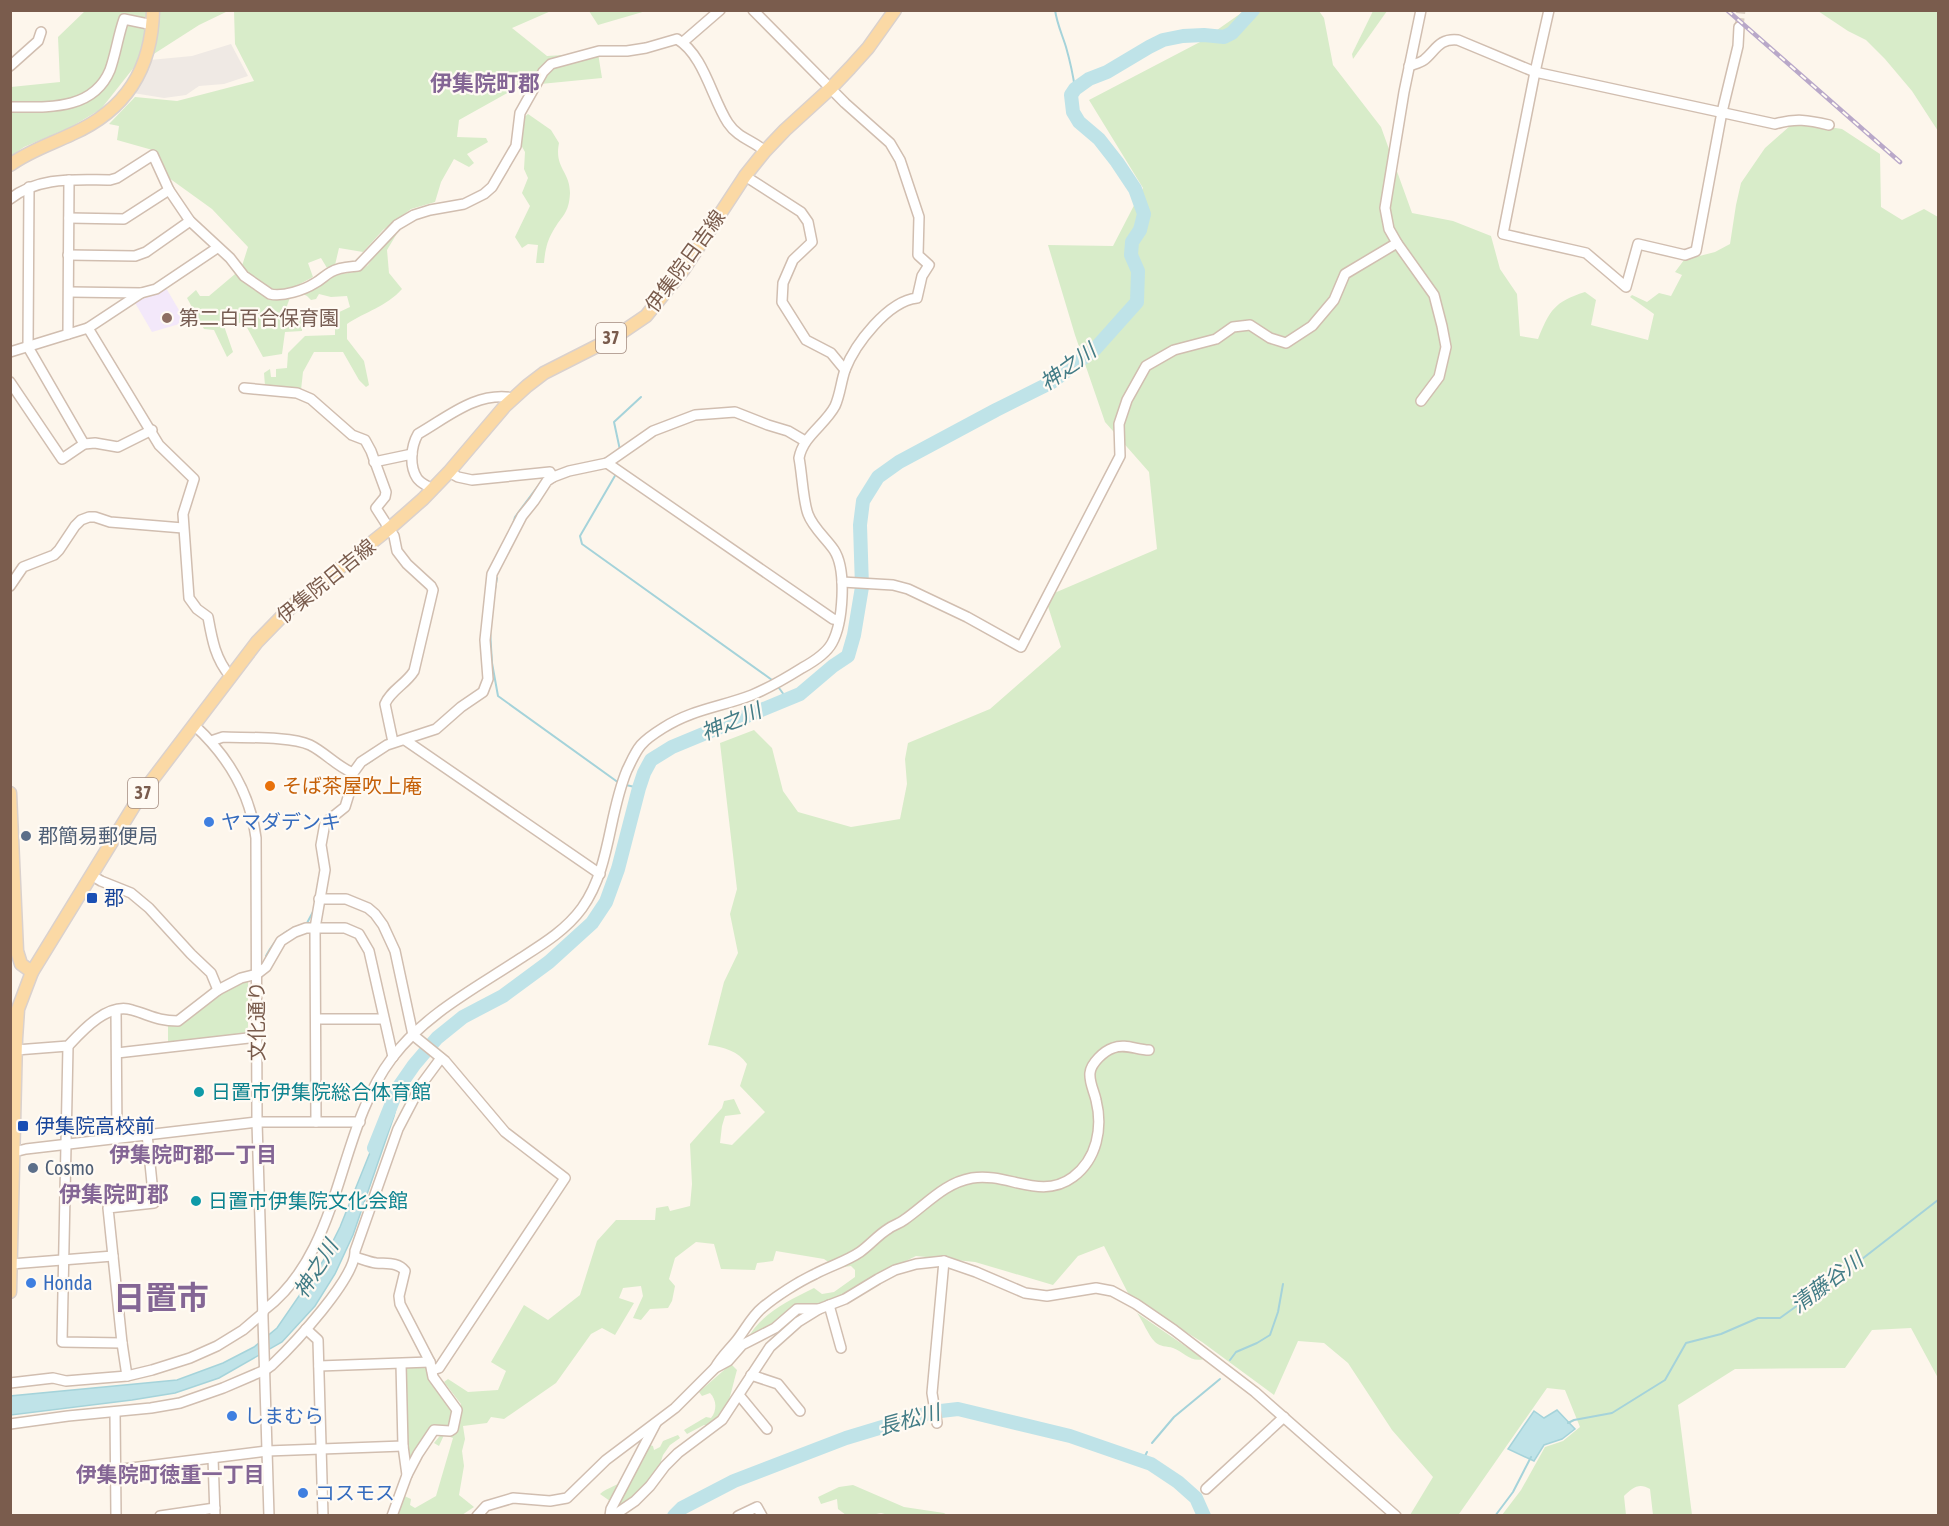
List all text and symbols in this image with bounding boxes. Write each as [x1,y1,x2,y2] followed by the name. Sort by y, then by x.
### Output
[430,70,540,96] district label: 伊集院町郡
[640,205,729,316] street label: 伊集院日吉線
[179,306,339,329] place label: 第二白百合保育園
[160,311,174,325] marker: 第二白百合保育園
[596,323,626,353] road number: 37
[1035,337,1102,394] water label: 神之川
[272,534,380,627] street label: 伊集院日吉線
[697,697,766,744] water label: 神之川
[282,774,422,797] place label: そば茶屋吹上庵
[128,778,158,808] road number: 37
[263,779,277,793] marker: そば茶屋吹上庵
[221,810,341,833] place label: ヤマダデンキ
[202,815,216,829] marker: ヤマダデンキ
[38,824,158,847] place label: 郡簡易郵便局
[19,829,33,843] marker: 郡簡易郵便局
[104,886,124,909] place label: 郡
[85,891,99,905] marker: 郡
[245,981,268,1061] street label: 文化通り
[211,1080,431,1103] place label: 日置市伊集院総合体育館
[192,1085,206,1099] marker: 日置市伊集院総合体育館
[35,1114,155,1137] place label: 伊集院高校前
[16,1119,30,1133] marker: 伊集院高校前
[109,1142,277,1166] district label: 伊集院町郡一丁目
[45,1156,94,1179] place label: Cosmo
[26,1161,40,1175] marker: Cosmo
[59,1181,169,1207] district label: 伊集院町郡
[208,1189,408,1212] place label: 日置市伊集院文化会館
[189,1194,203,1208] marker: 日置市伊集院文化会館
[288,1234,343,1302] water label: 神之川
[1786,1246,1869,1317] water label: 清藤谷川
[43,1271,93,1294] place label: Honda
[24,1276,38,1290] marker: Honda
[113,1279,209,1316] district label: 日置市
[875,1399,944,1439] water label: 長松川
[244,1404,324,1427] place label: しまむら
[225,1409,239,1423] marker: しまむら
[76,1462,265,1486] district label: 伊集院町徳重一丁目
[315,1481,395,1504] place label: コスモス
[296,1486,310,1500] marker: コスモス

